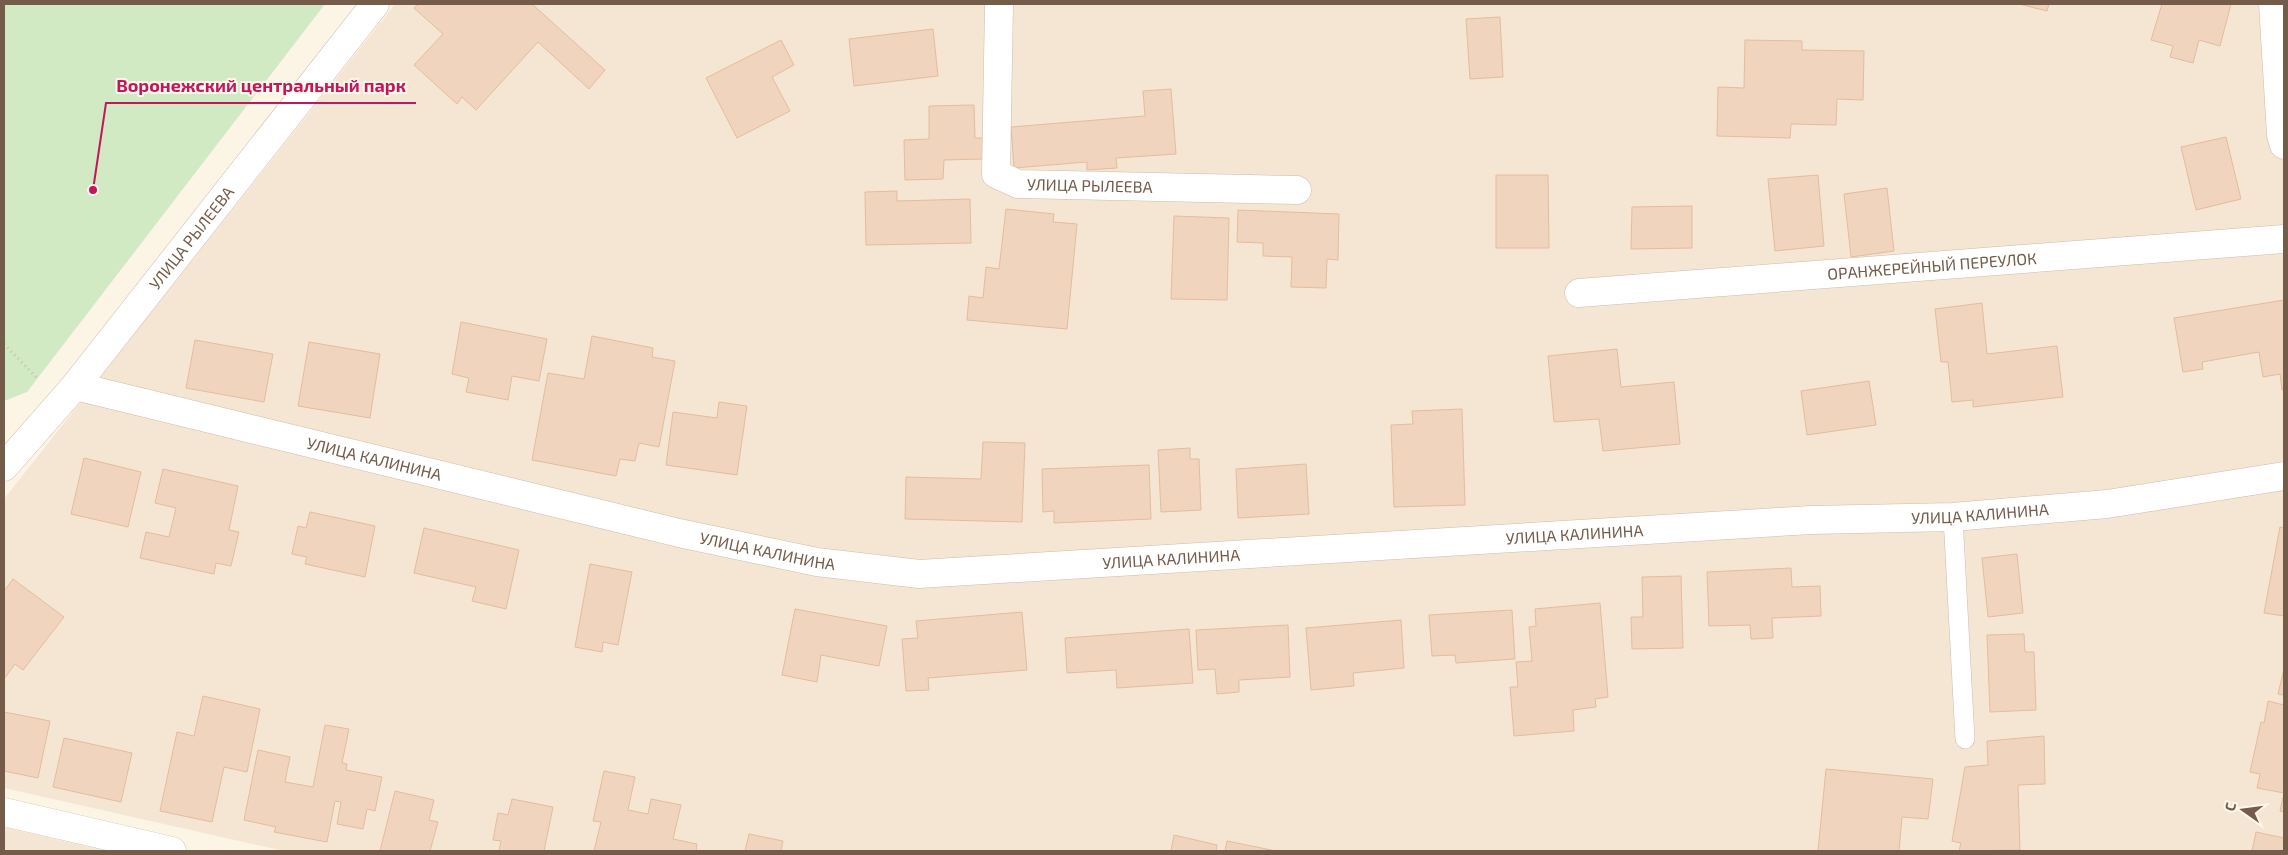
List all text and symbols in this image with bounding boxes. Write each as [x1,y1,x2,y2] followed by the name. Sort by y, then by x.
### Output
[106,70,416,103] callout: Воронежский центральный парк
[116,74,406,96] text: Воронежский центральный парк
[1027,174,1153,196] street label: УЛИЦА РЫЛЕЕВА
[145,182,237,293] street label: УЛИЦА РЫЛЕЕВА
[1827,248,2038,283] street label: ОРАНЖЕРЕЙНЫЙ ПЕРЕУЛОК
[305,433,444,484] street label: УЛИЦА КАЛИНИНА
[1911,499,2049,527] street label: УЛИЦА КАЛИНИНА
[1505,520,1644,547] street label: УЛИЦА КАЛИНИНА
[698,528,836,573] street label: УЛИЦА КАЛИНИНА
[1102,545,1241,572] street label: УЛИЦА КАЛИНИНА
[2218,785,2268,835] north arrow
[2221,801,2239,813] text: С

